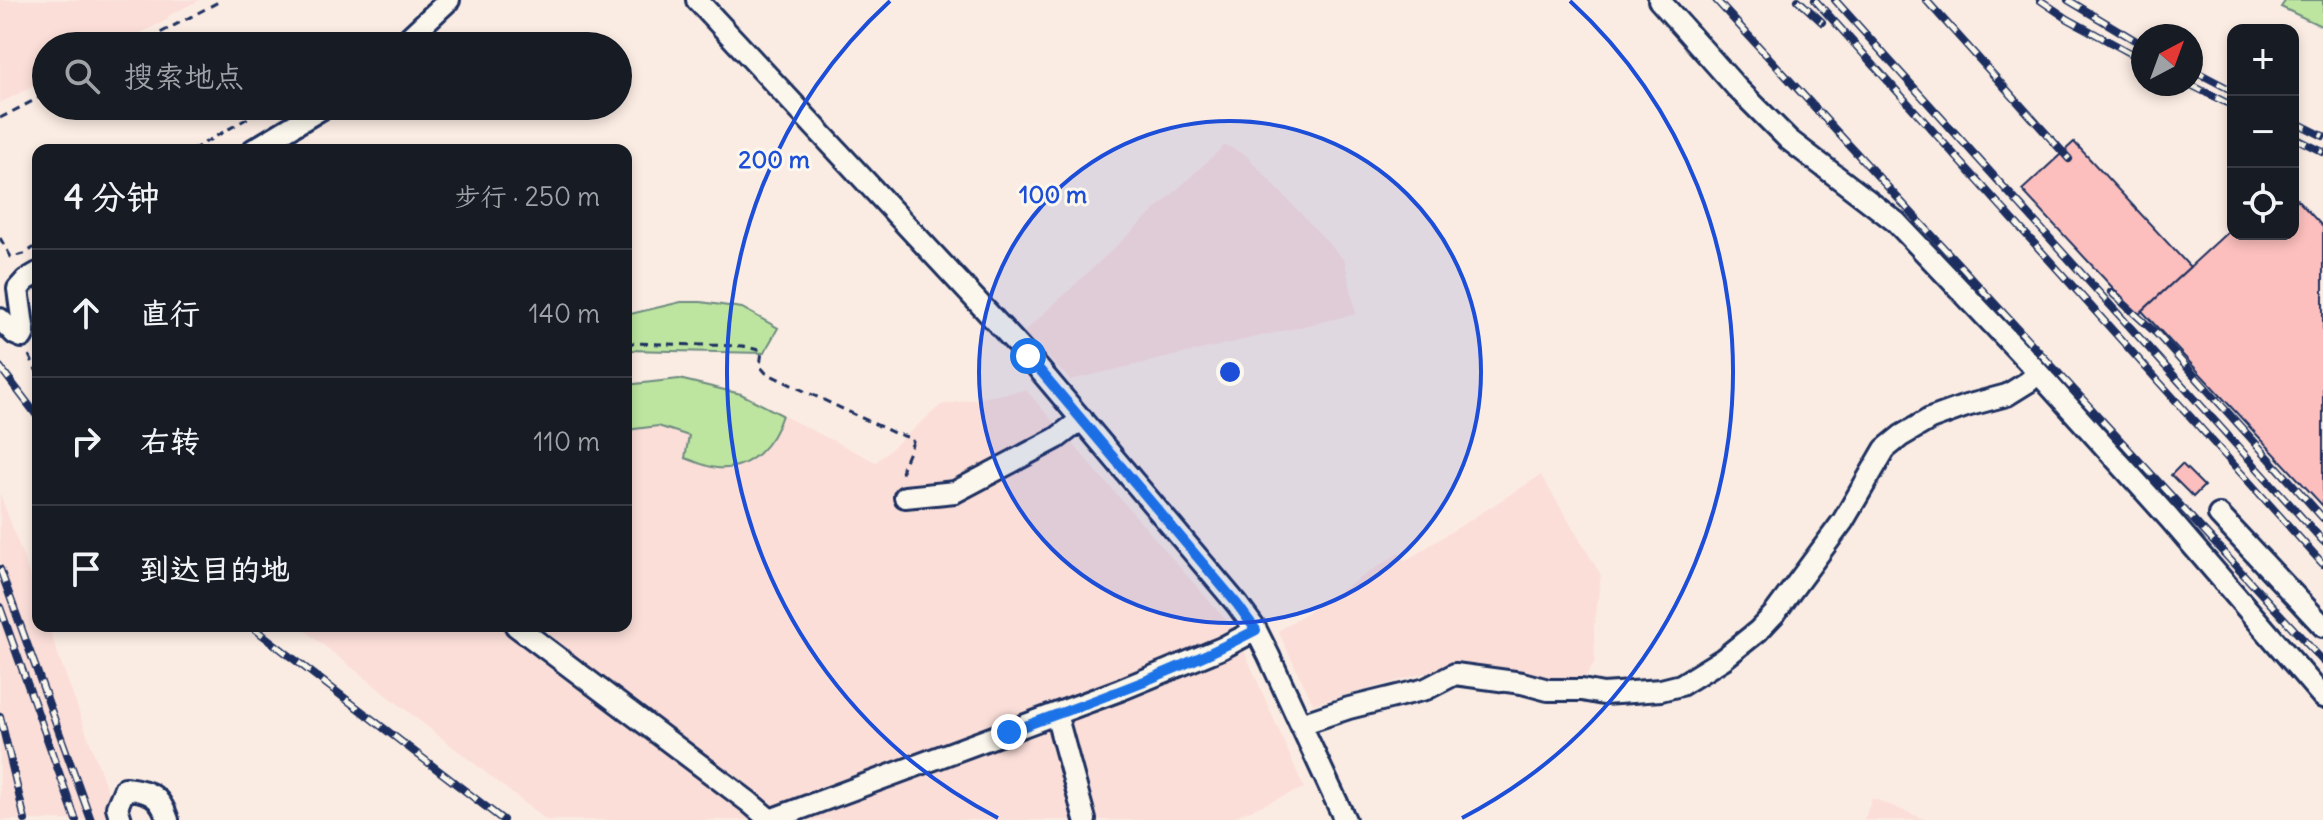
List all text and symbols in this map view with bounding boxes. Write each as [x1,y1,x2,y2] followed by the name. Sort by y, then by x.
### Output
[2131,24,2203,96] north arrow
[2227,24,2299,240] map controls
[2227,24,2299,96] button: +
[32,32,632,120] search box
[60,54,104,98] icon: search
[124,57,244,95] text: 搜索地点
[2227,96,2299,168] button: −
[738,144,810,174] text: 200 m
[2227,168,2299,240] button: locate
[64,175,160,218] text: 4 分钟
[1019,179,1087,209] text: 100 m
[455,180,600,213] text: 步行 · 250 m
[64,291,108,335] icon: ahead
[140,294,200,332] text: 直行
[529,297,600,330] text: 140 m
[1010,338,1046,374] route start
[1216,358,1244,386] centre of rings
[64,419,108,463] icon: right
[140,422,200,460] text: 右转
[533,425,600,458] text: 110 m
[64,547,108,591] icon: arrive
[140,550,290,588] text: 到达目的地
[991,714,1027,750] route end

